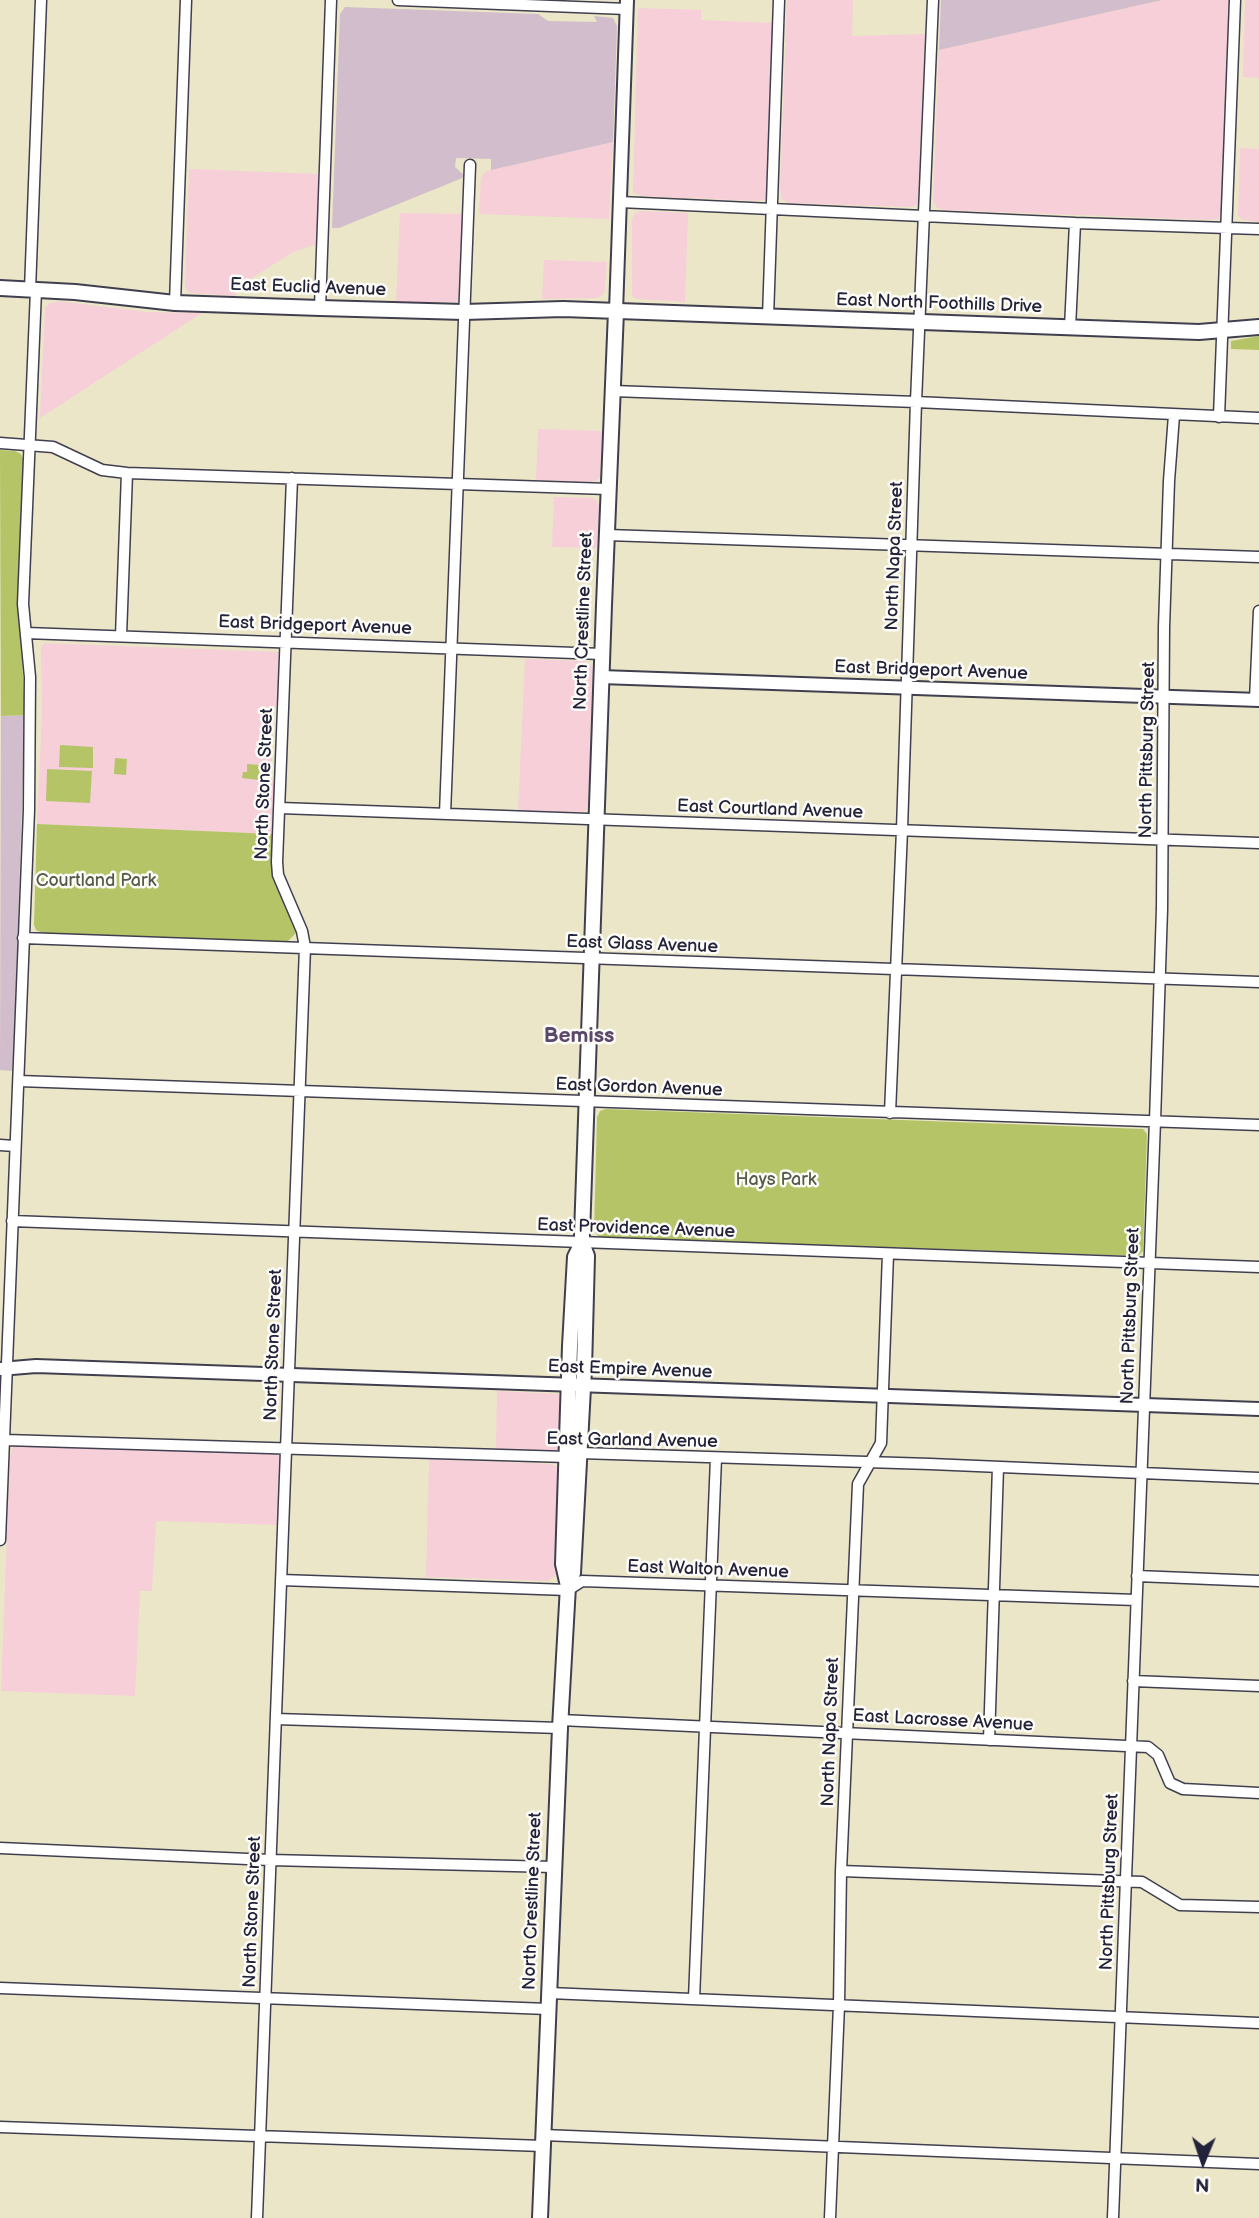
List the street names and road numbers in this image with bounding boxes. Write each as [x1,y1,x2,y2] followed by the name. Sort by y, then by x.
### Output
[230,274,386,302] street label: East Euclid Avenue
[836,290,1042,318] street label: East North Foothills Drive
[882,481,908,631] street label: North Napa Street
[570,532,598,710] street label: North Crestline Street
[218,612,412,640] street label: East Bridgeport Avenue
[834,657,1028,685] street label: East Bridgeport Avenue
[1136,661,1160,839] street label: North Pittsburg Street
[252,708,278,860] street label: North Stone Street
[677,796,863,824] street label: East Courtland Avenue
[566,932,718,958] street label: East Glass Avenue
[555,1074,723,1102] street label: East Gordon Avenue
[536,1215,736,1243] street label: East Providence Avenue
[1117,1227,1145,1405] street label: North Pittsburg Street
[261,1269,287,1421] street label: North Stone Street
[547,1356,713,1384] street label: East Empire Avenue
[546,1429,718,1453] street label: East Garland Avenue
[627,1556,789,1584] street label: East Walton Avenue
[818,1657,844,1807] street label: North Napa Street
[852,1705,1034,1737] street label: East Lacrosse Avenue
[1096,1793,1124,1971] street label: North Pittsburg Street
[519,1812,547,1990] street label: North Crestline Street
[240,1836,266,1988] street label: North Stone Street

